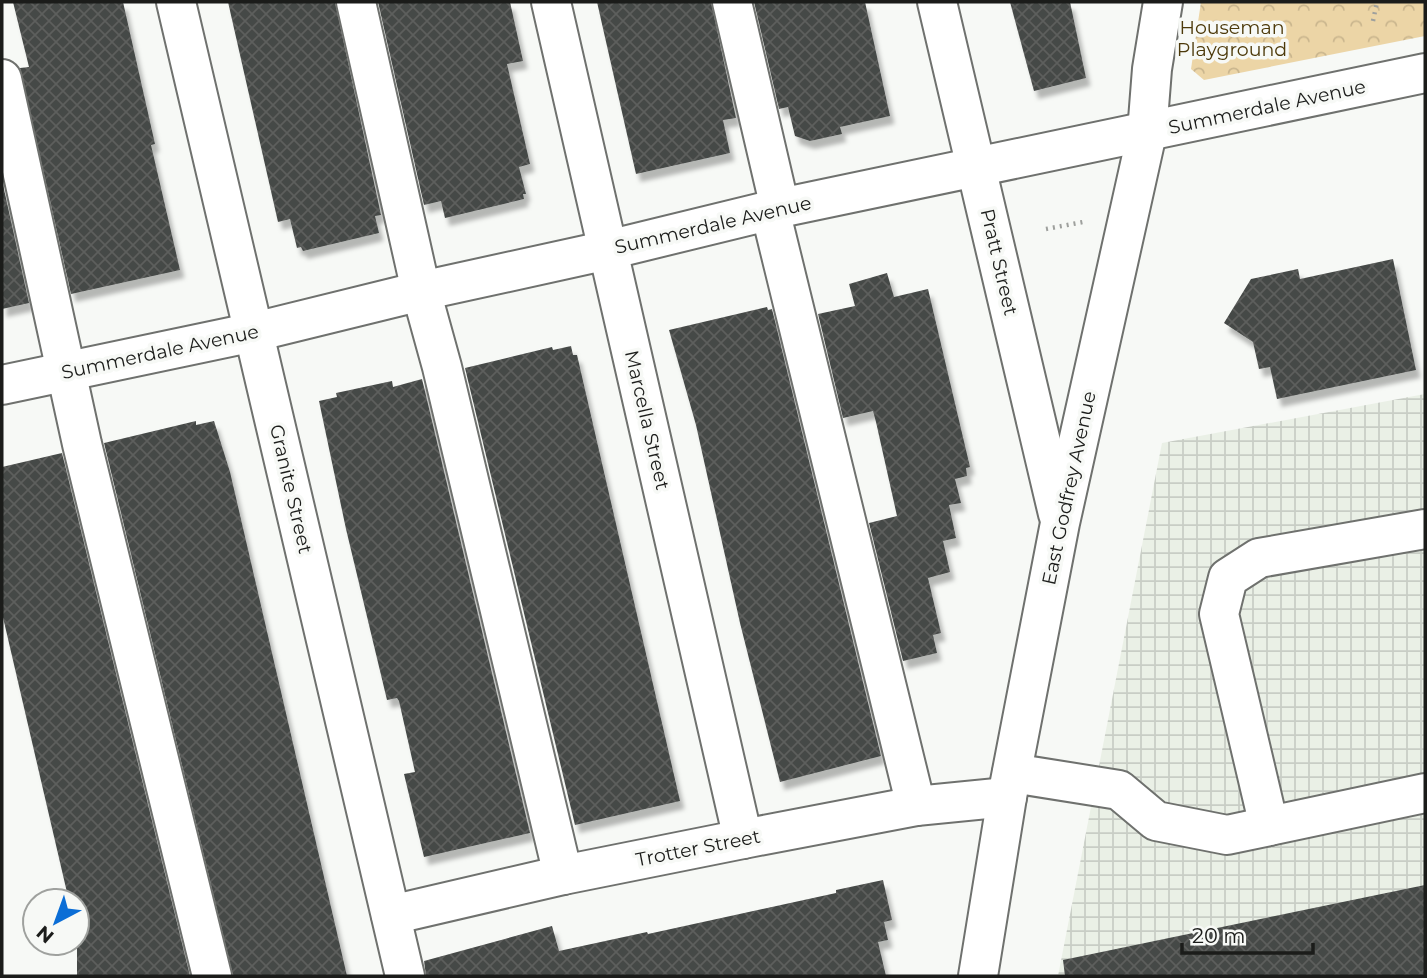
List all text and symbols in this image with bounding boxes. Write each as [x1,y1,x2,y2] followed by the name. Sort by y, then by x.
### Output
[1177,16,1287,61] park label: Houseman Playground
[1166,75,1368,139] street label: Summerdale Avenue
[612,191,814,259] street label: Summerdale Avenue
[976,206,1023,318] street label: Pratt Street
[59,320,261,384] street label: Summerdale Avenue
[620,348,674,492] street label: Marcella Street
[1037,389,1101,587] street label: East Godfrey Avenue
[265,422,317,556] street label: Granite Street
[634,825,762,871] street label: Trotter Street
[21,887,91,957] north arrow
[1182,912,1313,956] scale bar
[32,921,59,948] text: N
[1192,923,1246,948] text: 20 m

